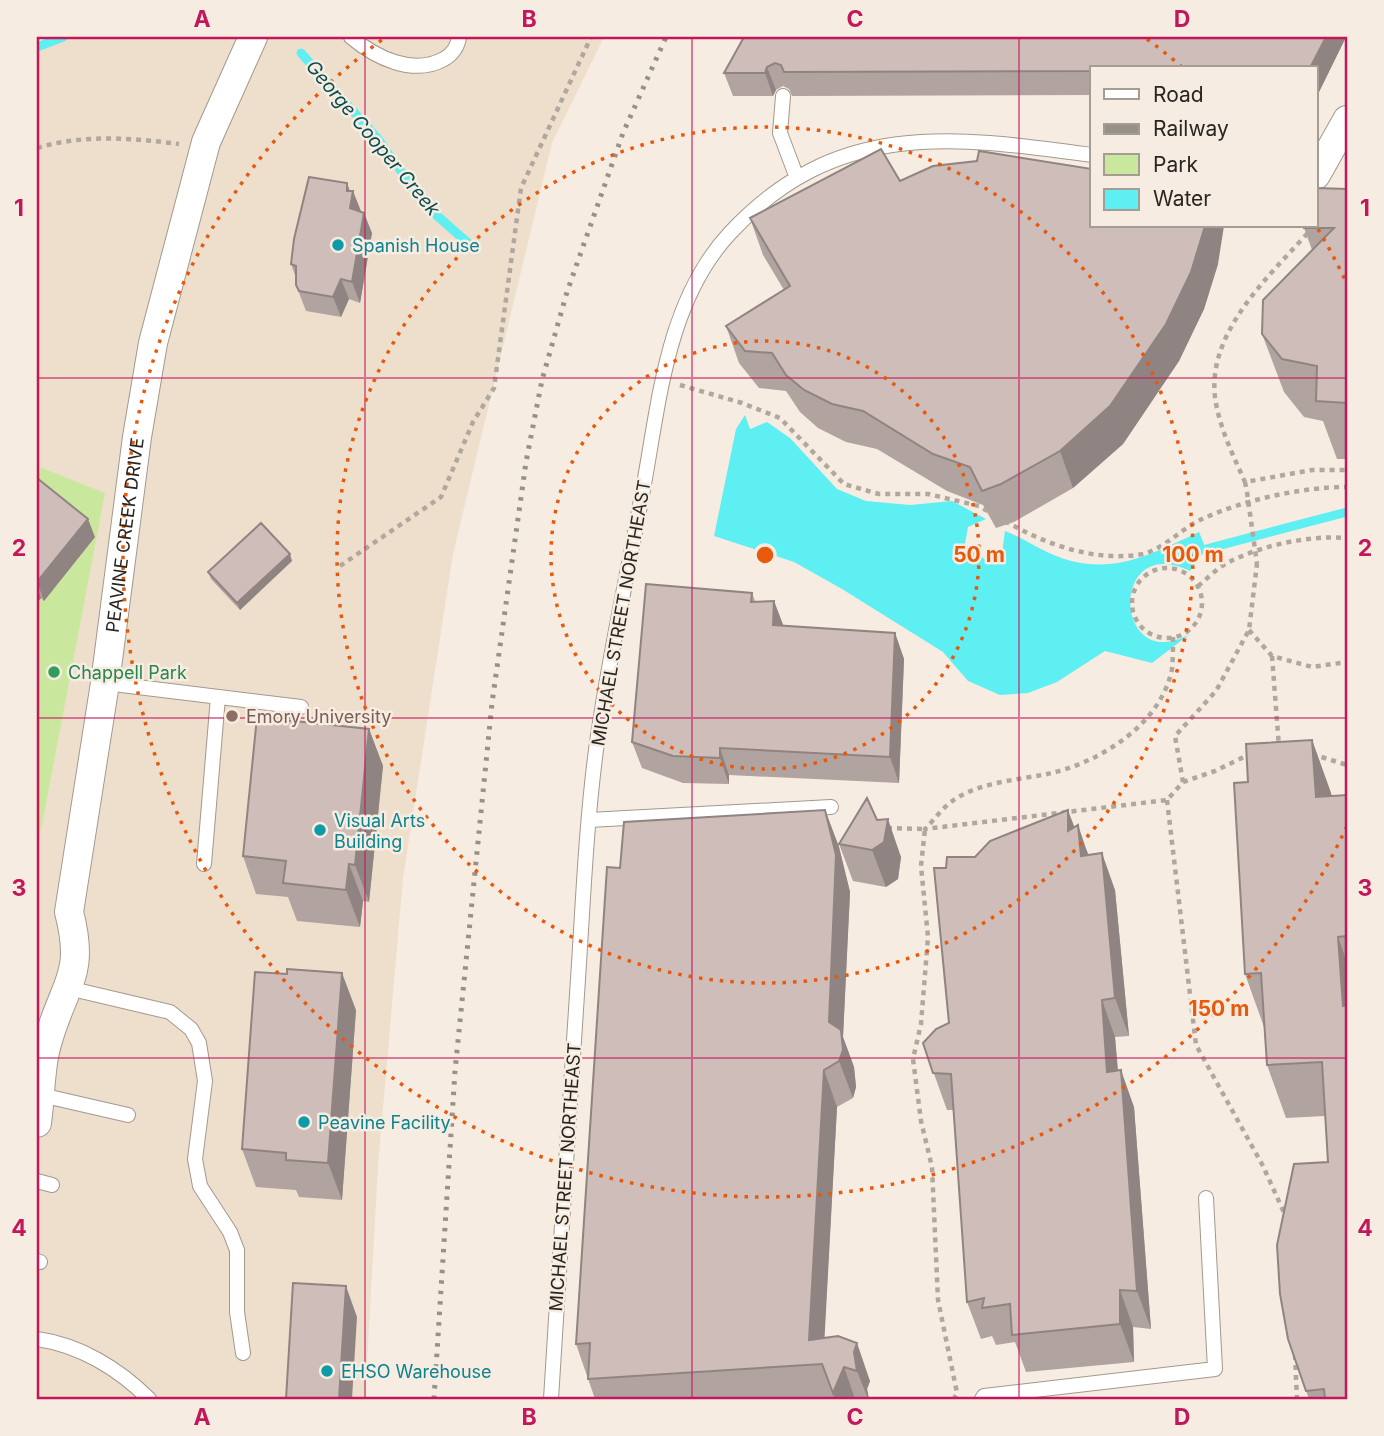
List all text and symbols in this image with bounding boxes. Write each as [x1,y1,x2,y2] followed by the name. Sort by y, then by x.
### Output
[193,5,211,33] text: A
[521,5,537,33] text: B
[846,5,864,33] text: C
[1174,5,1190,33] text: D
[301,56,445,221] water label: George Cooper Creek
[1090,66,1318,228] legend
[1153,82,1204,107] text: Road
[1153,116,1229,141] text: Railway
[1153,152,1198,177] text: Park
[1153,186,1211,211] text: Water
[14,194,24,222] text: 1
[1360,194,1370,222] text: 1
[352,235,480,256] place label: Spanish House
[330,237,346,253] marker: Spanish House
[101,436,147,634] street label: PEAVINE CREEK DRIVE
[587,478,655,748] street label: MICHAEL STREET NORTHEAST
[12,534,26,562] text: 2
[1358,534,1372,562] text: 2
[953,542,1005,567] text: 50 m
[1162,542,1224,567] text: 100 m
[753,543,777,567] centre of rings
[68,662,187,683] place label: Chappell Park
[46,664,62,680] marker: Chappell Park
[246,706,391,727] place label: Emory University
[224,708,240,724] marker: Emory University
[334,810,425,852] place label: Visual Arts Building
[312,822,328,838] marker: Visual Arts Building
[12,874,26,902] text: 3
[1358,874,1372,902] text: 3
[1189,996,1249,1021] text: 150 m
[545,1042,585,1312] street label: MICHAEL STREET NORTHEAST
[318,1112,451,1133] place label: Peavine Facility
[296,1114,312,1130] marker: Peavine Facility
[11,1214,27,1242] text: 4
[1357,1214,1373,1242] text: 4
[341,1361,492,1382] place label: EHSO Warehouse
[319,1363,335,1379] marker: EHSO Warehouse
[193,1403,211,1431] text: A
[521,1403,537,1431] text: B
[846,1403,864,1431] text: C
[1174,1403,1190,1431] text: D

